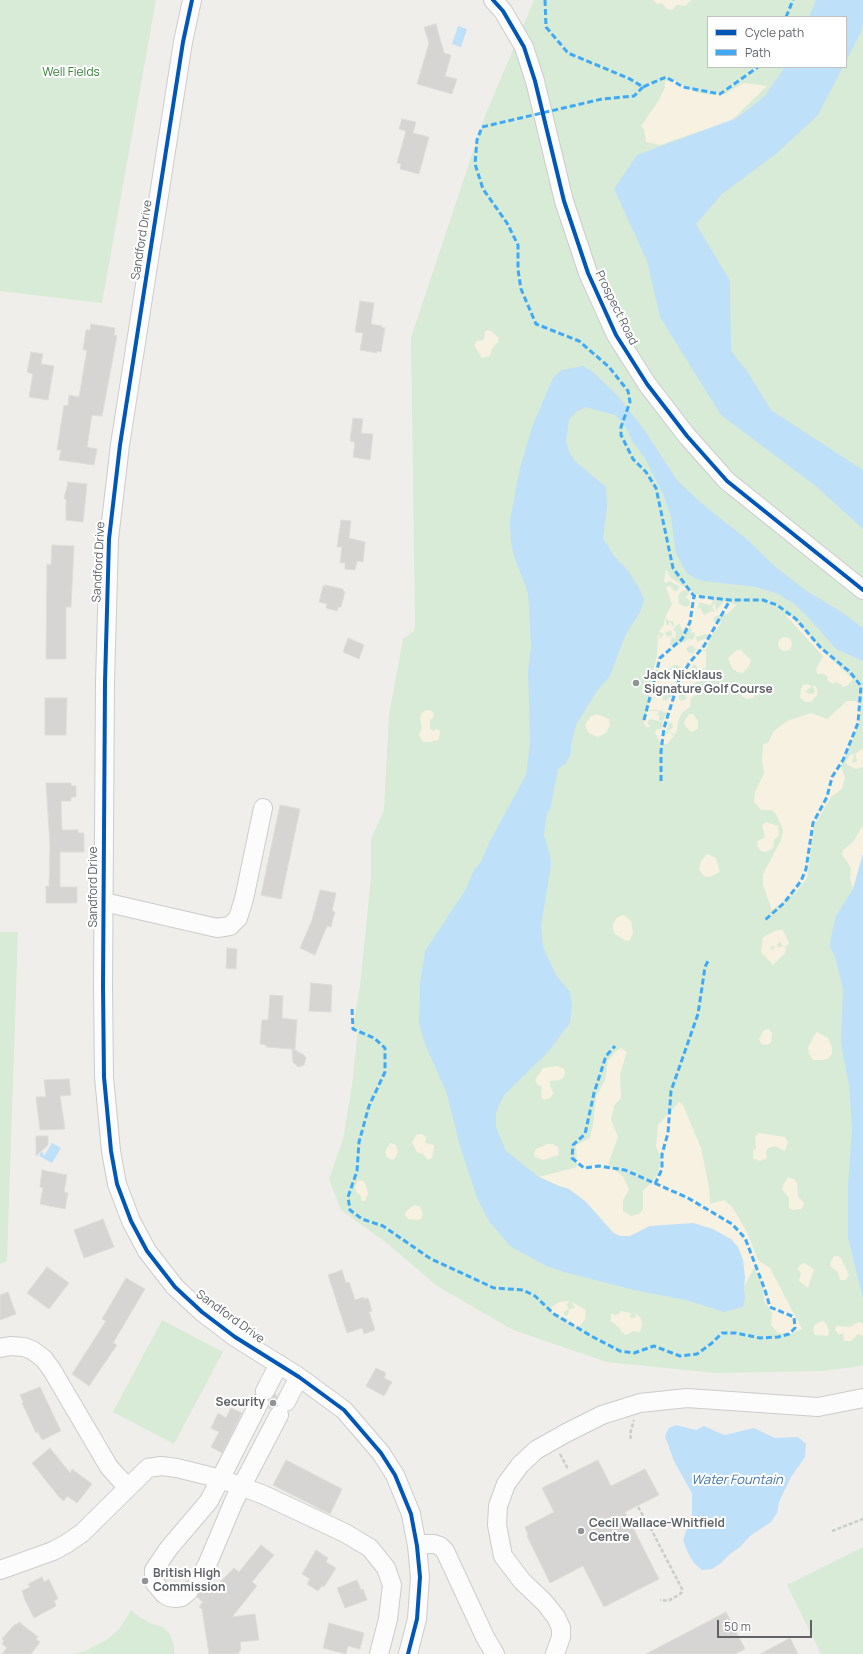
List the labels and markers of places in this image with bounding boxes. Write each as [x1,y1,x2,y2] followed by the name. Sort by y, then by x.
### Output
[644,669,773,697] place label: Jack Nicklaus Signature Golf Course
[631,678,641,688] marker: Jack Nicklaus Signature Golf Course
[216,1396,265,1410] place label: Security
[268,1398,278,1408] marker: Security
[589,1517,725,1545] place label: Cecil Wallace-Whitfield Centre
[576,1526,586,1536] marker: Cecil Wallace-Whitfield Centre
[153,1567,226,1595] place label: British High Commission
[140,1576,150,1586] marker: British High Commission

